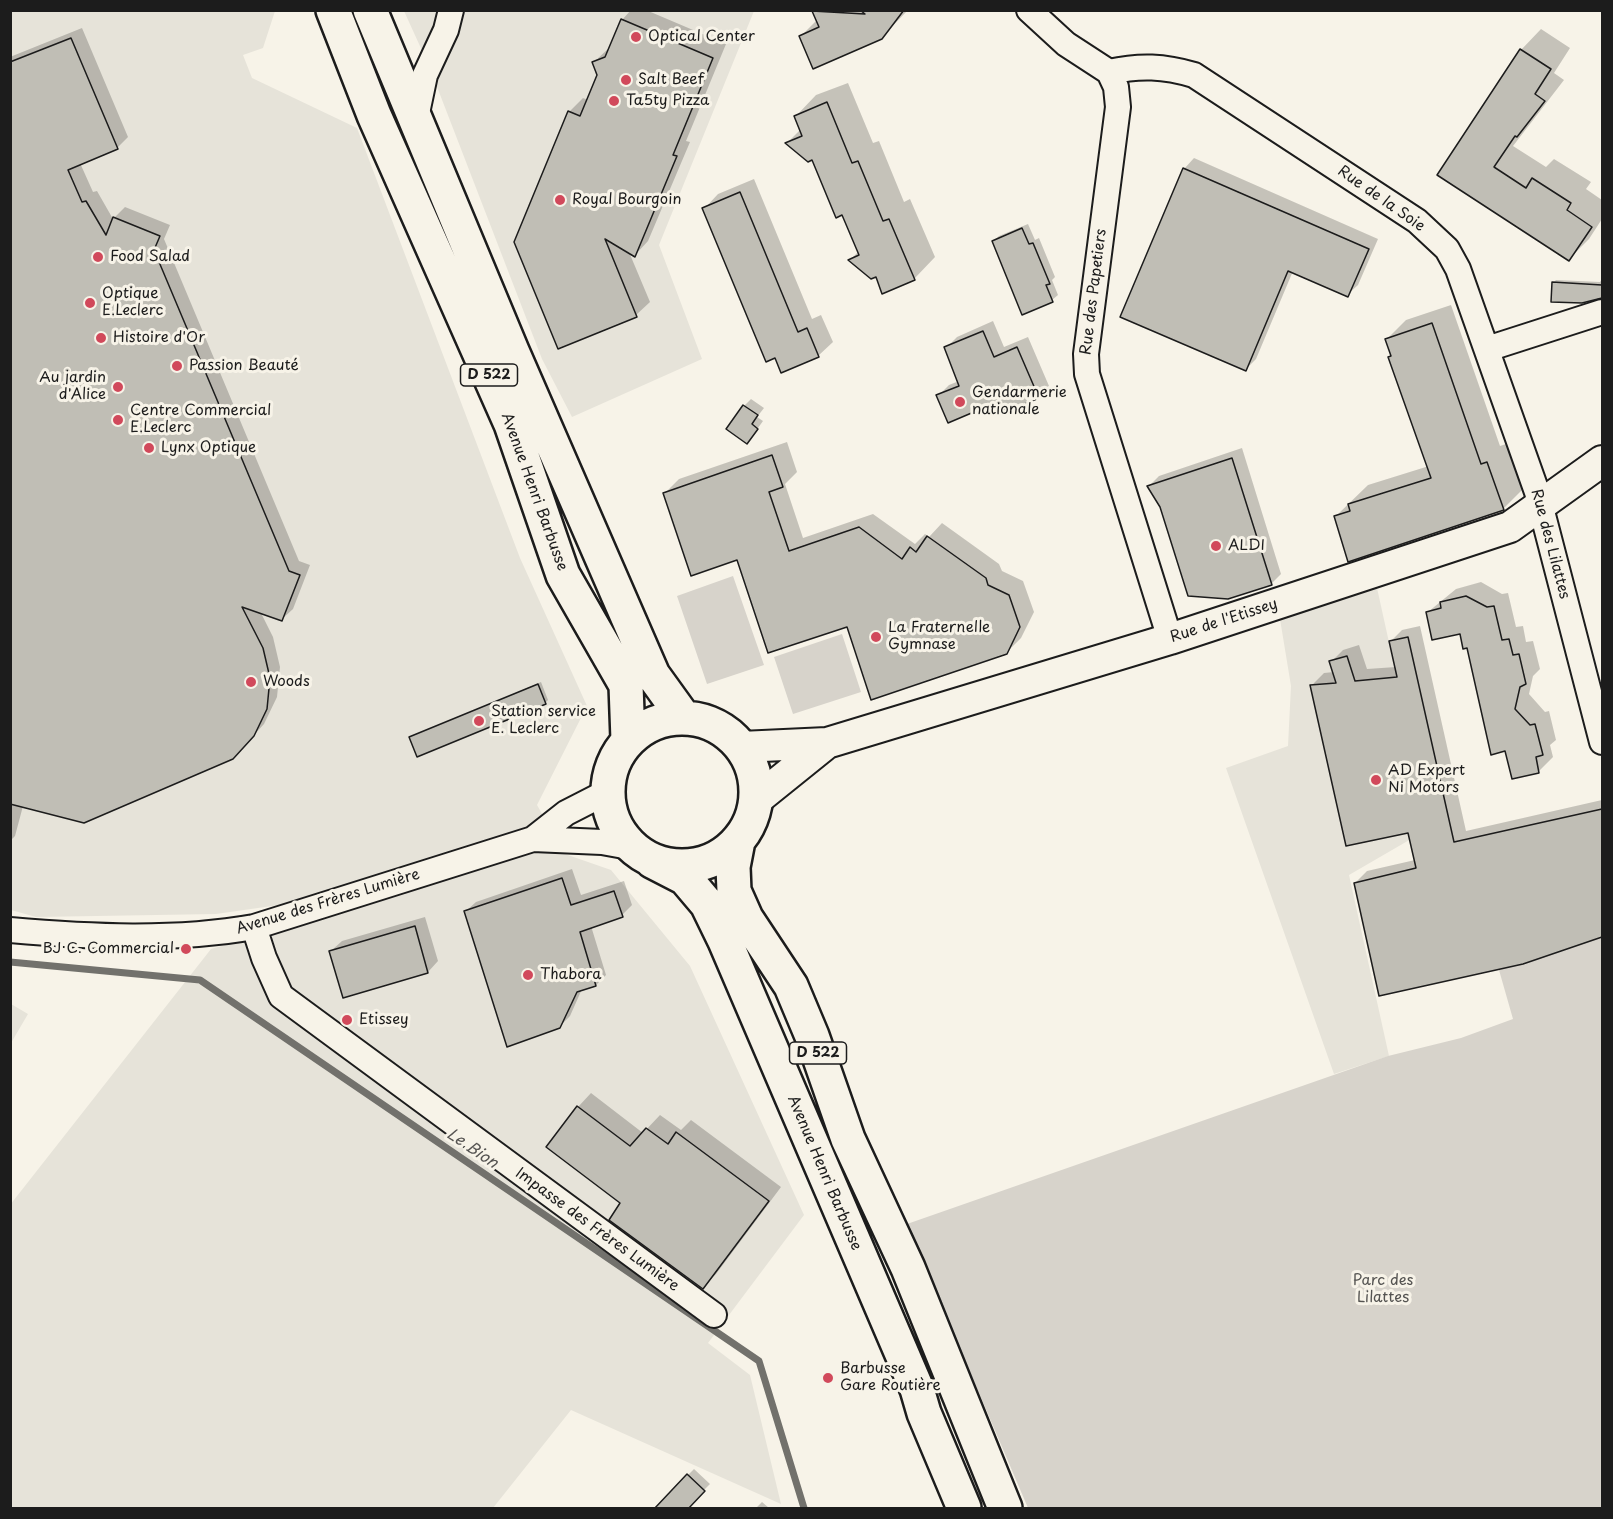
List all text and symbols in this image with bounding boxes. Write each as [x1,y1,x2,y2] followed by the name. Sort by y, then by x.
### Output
[648,28,755,46] place label: Optical Center
[629,30,643,44] marker: Optical Center
[638,71,704,89] place label: Salt Beef
[619,73,633,87] marker: Salt Beef
[626,92,709,110] place label: Ta5ty Pizza
[607,94,621,108] marker: Ta5ty Pizza
[1334,162,1428,236] street label: Rue de la Soie
[572,191,681,209] place label: Royal Bourgoin
[553,193,567,207] marker: Royal Bourgoin
[1077,228,1111,356] street label: Rue des Papetiers
[110,248,190,266] place label: Food Salad
[91,250,105,264] marker: Food Salad
[102,285,163,320] place label: Optique E.Leclerc
[83,296,97,310] marker: Optique E.Leclerc
[113,329,205,347] place label: Histoire d'Or
[94,331,108,345] marker: Histoire d'Or
[189,357,299,375] place label: Passion Beauté
[170,359,184,373] marker: Passion Beauté
[460,364,518,386] road number: D 522
[39,369,106,404] place label: Au jardin d'Alice
[111,380,125,394] marker: Au jardin d'Alice
[972,384,1067,419] place label: Gendarmerie nationale
[953,395,967,409] marker: Gendarmerie nationale
[130,402,271,437] place label: Centre Commercial E.Leclerc
[497,411,571,573] street label: Avenue Henri Barbusse
[111,413,125,427] marker: Centre Commercial E.Leclerc
[161,439,256,457] place label: Lynx Optique
[142,441,156,455] marker: Lynx Optique
[1527,487,1573,601] street label: Rue des Lilattes
[1228,537,1265,555] place label: ALDI
[1209,539,1223,553] marker: ALDI
[1168,595,1280,647] street label: Rue de l'Etissey
[888,619,990,654] place label: La Fraternelle Gymnase
[869,630,883,644] marker: La Fraternelle Gymnase
[263,673,310,691] place label: Woods
[244,675,258,689] marker: Woods
[491,703,596,738] place label: Station service E. Leclerc
[472,714,486,728] marker: Station service E. Leclerc
[1388,762,1465,797] place label: AD Expert Ni Motors
[1369,773,1383,787] marker: AD Expert Ni Motors
[234,865,422,939] street label: Avenue des Frères Lumière
[43,940,174,958] place label: BJ C. Commercial
[179,942,193,956] marker: BJ C. Commercial
[540,966,601,984] place label: Thabora
[521,968,535,982] marker: Thabora
[359,1011,409,1029] place label: Etissey
[340,1013,354,1027] marker: Etissey
[790,1042,846,1064] road number: D 522
[783,1093,865,1253] street label: Avenue Henri Barbusse
[443,1125,501,1173] water label: Le Bion
[512,1165,682,1295] street label: Impasse des Frères Lumière
[1353,1272,1413,1307] park label: Parc des Lilattes
[840,1360,941,1395] place label: Barbusse Gare Routière
[821,1371,835,1385] marker: Barbusse Gare Routière

